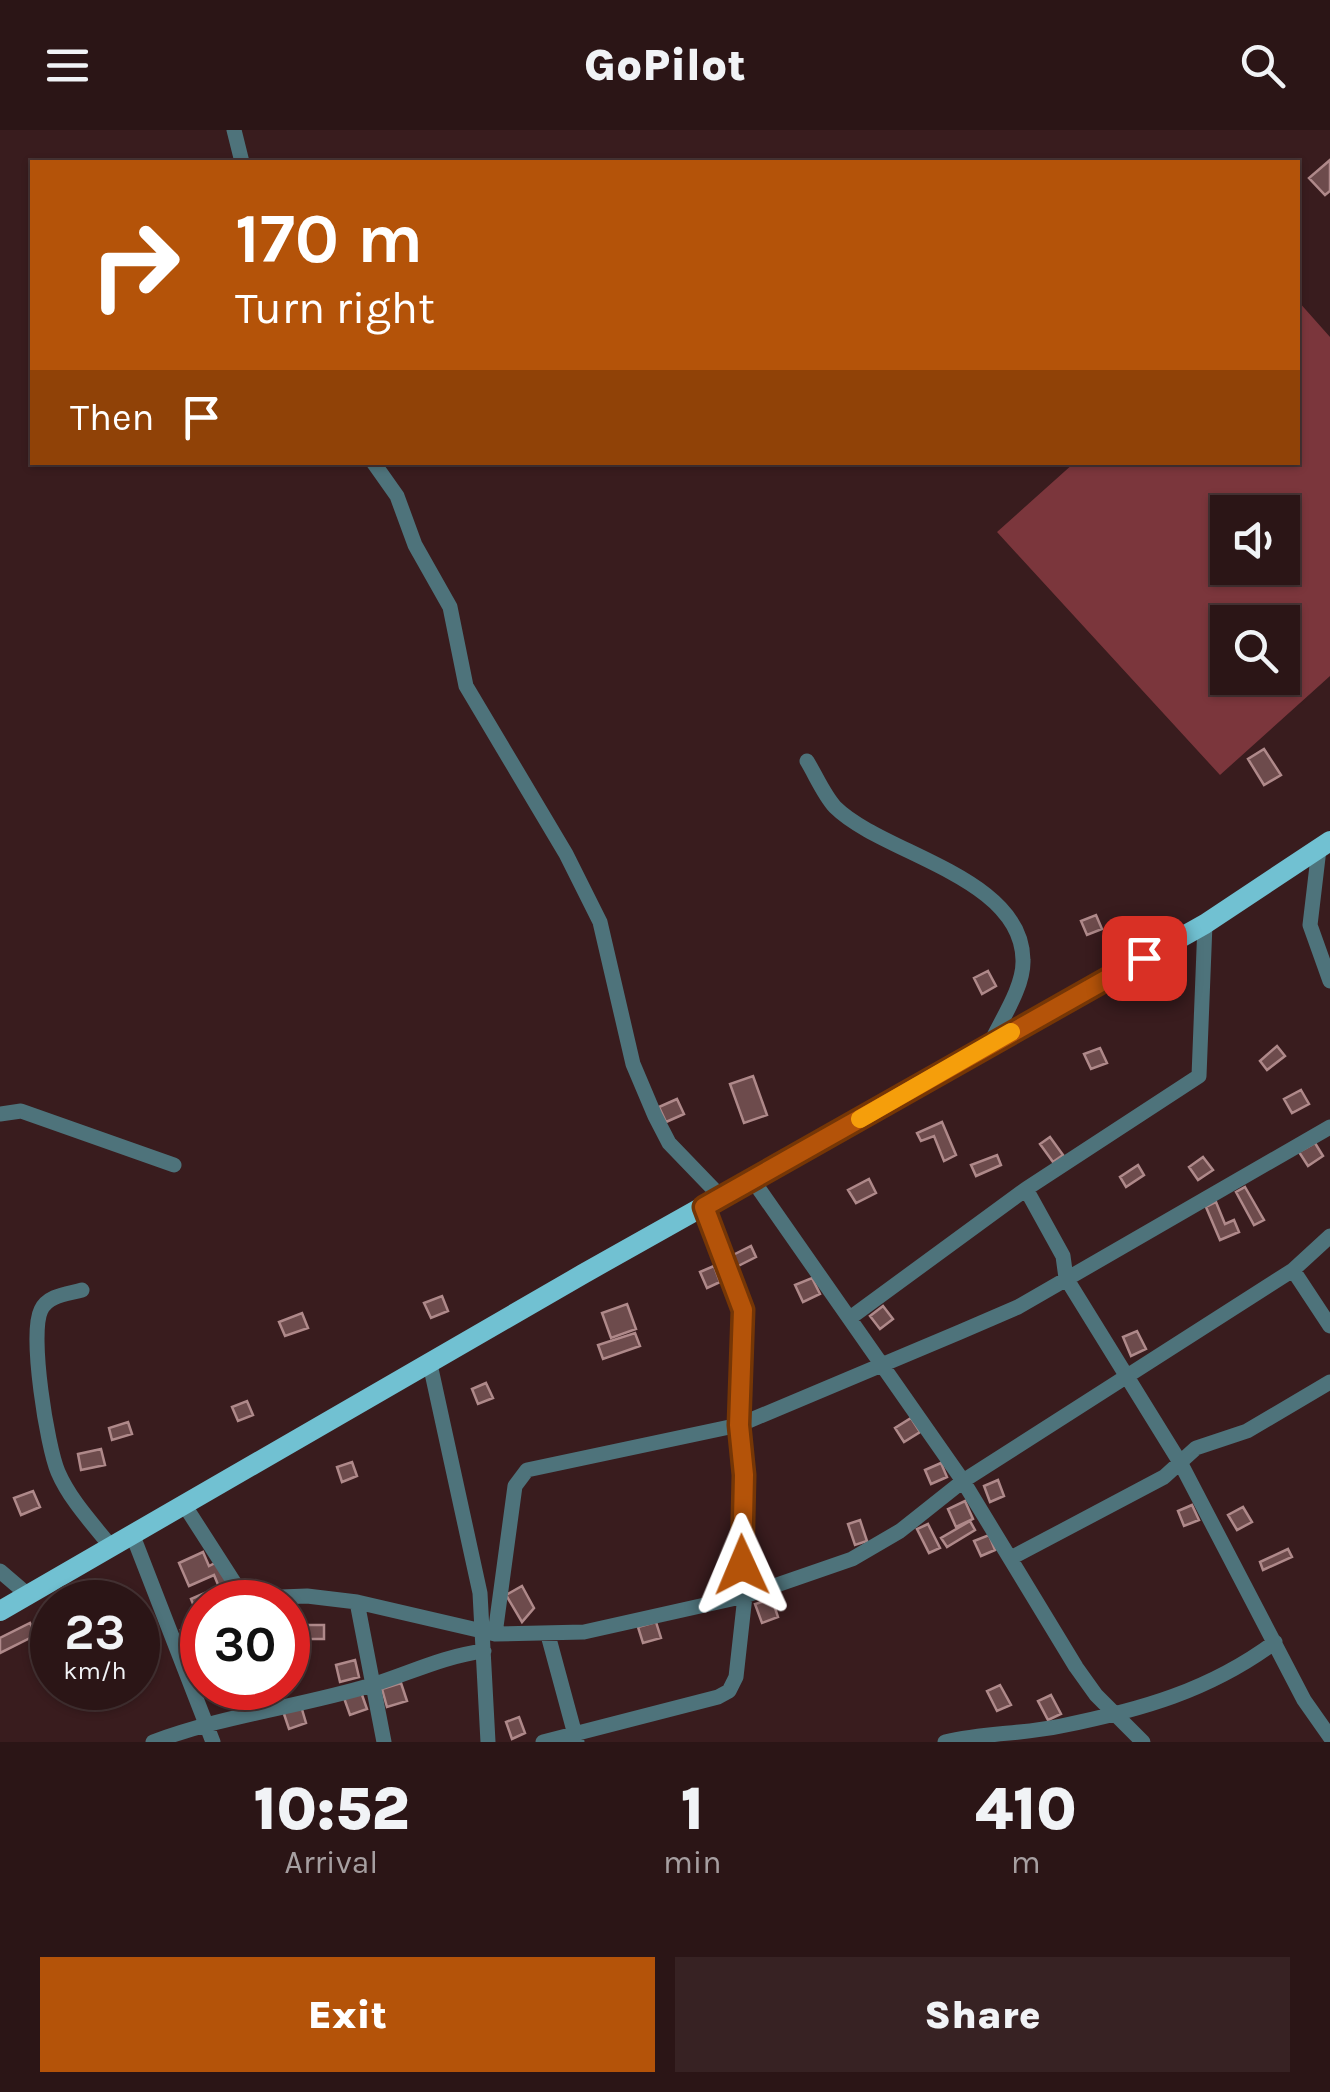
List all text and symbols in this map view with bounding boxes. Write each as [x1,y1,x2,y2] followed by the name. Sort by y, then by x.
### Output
[40,38,95,93] icon: menu
[1235,38,1290,93] icon: search
[584,39,746,91] text: GoPilot
[235,198,423,280] text: 170 m
[70,200,200,330] icon: right
[235,282,435,334] text: Turn right
[174,390,229,445] icon: arrive
[70,395,154,440] text: Then
[1210,495,1300,695] map controls
[1210,495,1300,585] button: sound
[1210,605,1300,695] button: search
[1102,916,1187,1001] pin
[1117,931,1172,986] icon: arrive
[690,1513,794,1617] position arrow
[180,1580,310,1710] speed limit sign: 30
[64,1603,126,1662] text: 23
[63,1656,127,1685] text: km/h
[253,1774,409,1844] text: 10:52
[681,1774,704,1844] text: 1
[975,1774,1077,1844] text: 410
[285,1844,378,1881] text: Arrival
[663,1844,722,1881] text: min
[1011,1844,1041,1881] text: m
[40,1957,655,2072] button: Exit
[675,1957,1290,2072] button: Share

